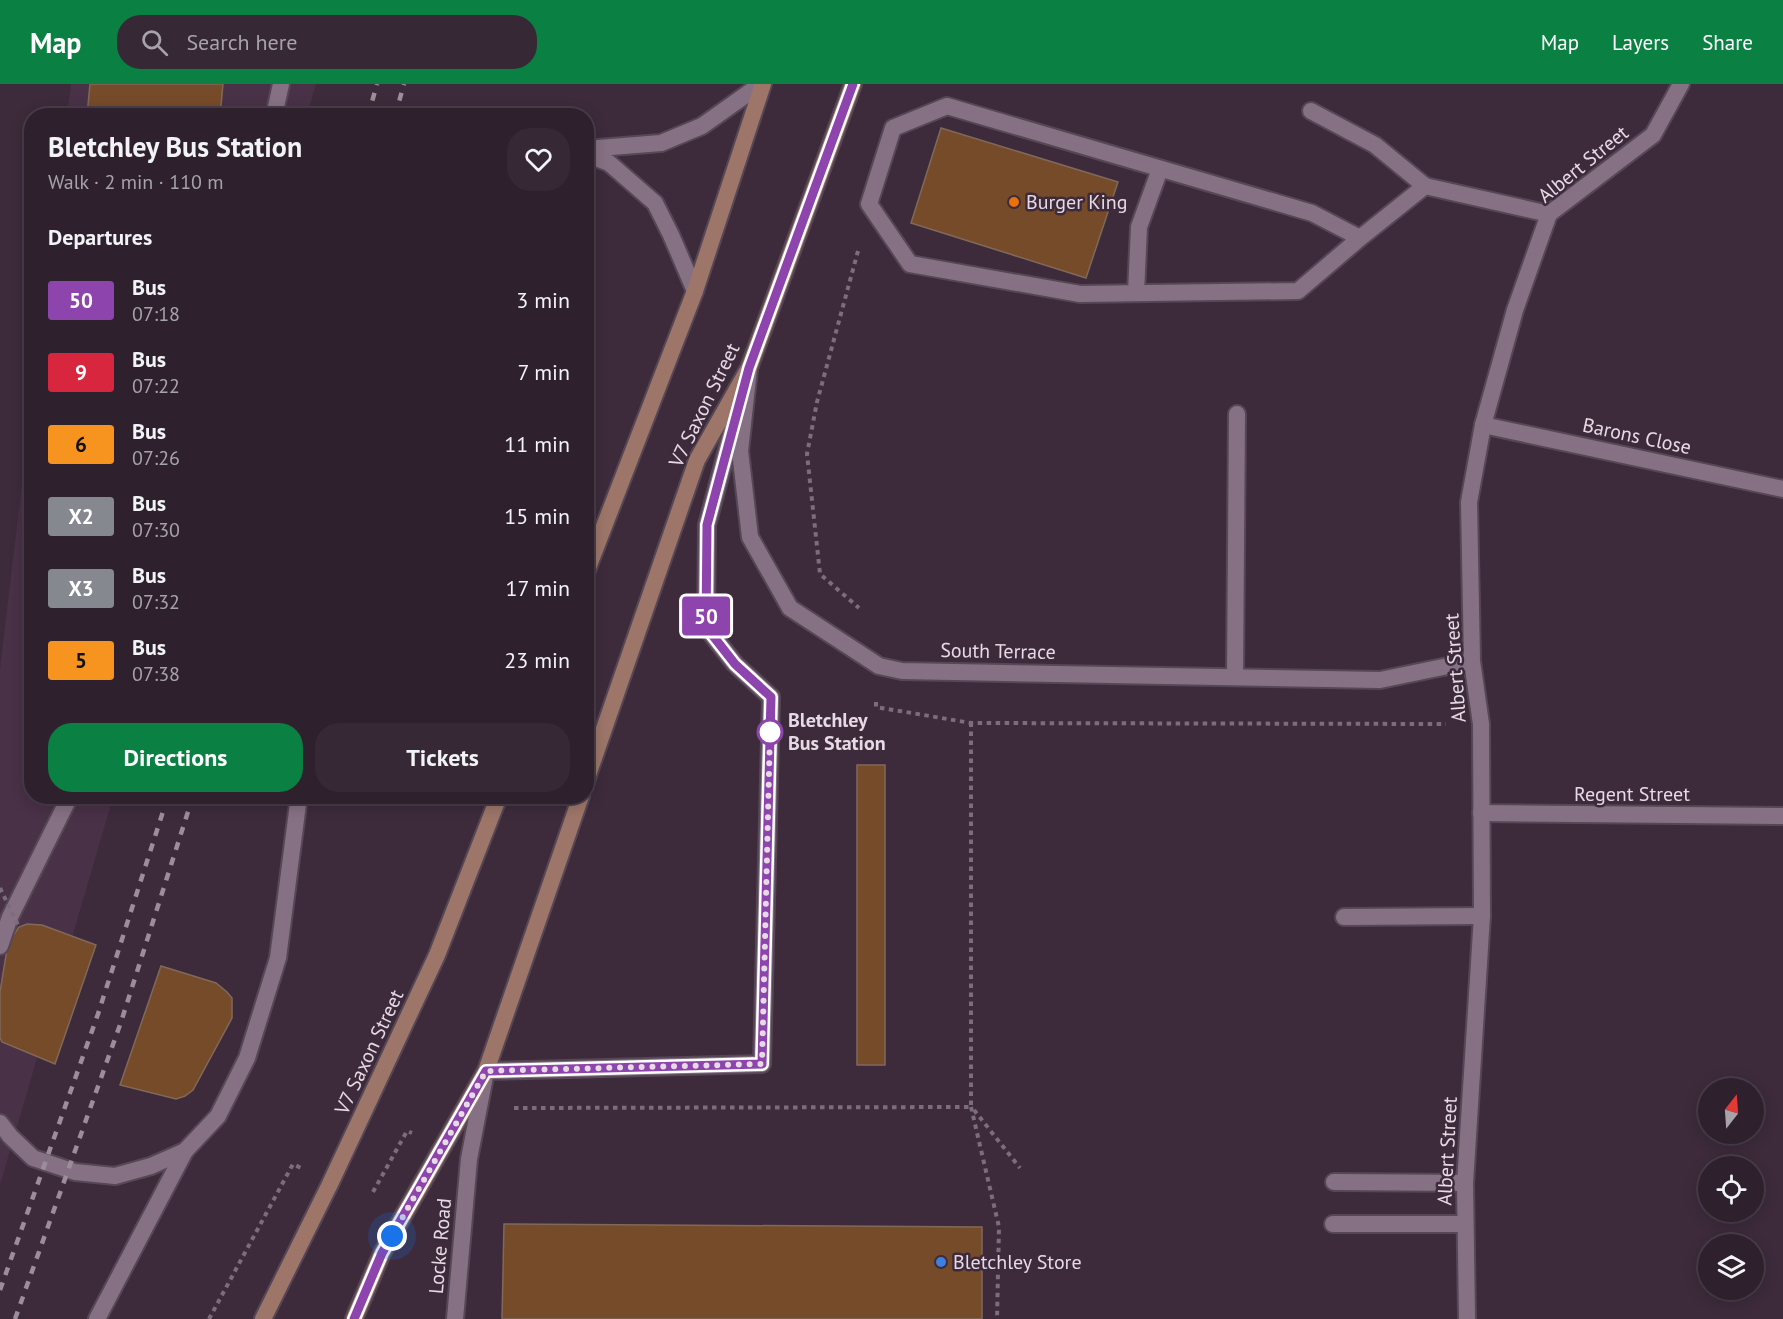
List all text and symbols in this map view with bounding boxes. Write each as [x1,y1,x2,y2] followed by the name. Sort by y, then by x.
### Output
[117,15,537,69] search box
[30,24,81,61] text: Map
[138,26,171,59] icon: search
[186,28,297,56] text: Search here
[1541,29,1579,56] text: Map
[1612,29,1669,56] text: Layers
[1702,29,1753,56] text: Share
[1532,119,1634,208] street label: Albert Street
[48,128,302,165] text: Bletchley Bus Station
[507,128,570,191] button: heart
[48,169,224,195] text: Walk · 2 min · 110 m
[1026,189,1128,215] place label: Burger King
[1007,195,1021,209] marker: Burger King
[48,223,152,251] text: Departures
[132,273,166,301] text: Bus
[516,286,570,314] text: 3 min
[69,287,93,314] text: 50
[132,301,180,327] text: 07:18
[662,338,745,472] street label: V7 Saxon Street
[132,345,166,373] text: Bus
[518,358,570,386] text: 7 min
[75,359,87,386] text: 9
[132,373,180,399] text: 07:22
[1580,412,1694,460] street label: Barons Close
[132,417,166,445] text: Bus
[504,430,570,458] text: 11 min
[75,431,87,458] text: 6
[132,445,180,471] text: 07:26
[132,489,166,517] text: Bus
[504,502,570,530] text: 15 min
[68,503,94,530] text: X2
[132,517,180,543] text: 07:30
[132,561,166,589] text: Bus
[506,574,570,602] text: 17 min
[68,575,94,602] text: X3
[132,589,180,615] text: 07:32
[679,596,733,636] line badge: 50
[694,603,718,630] text: 50
[1438,612,1472,723] street label: Albert Street
[132,633,166,661] text: Bus
[940,637,1056,665] street label: South Terrace
[504,646,570,674] text: 23 min
[75,647,87,674] text: 5
[132,661,180,687] text: 07:38
[788,707,886,756] place label: Bletchley Bus Station
[757,719,783,745] marker: Bletchley Bus Station
[48,723,303,792] button: Directions
[315,723,570,792] button: Tickets
[1574,781,1690,807] street label: Regent Street
[328,985,409,1120] street label: V7 Saxon Street
[1698,1078,1764,1144] north arrow
[1698,1078,1764,1300] map controls
[1431,1096,1463,1206] street label: Albert Street
[1698,1156,1764,1222] button: locate
[423,1197,457,1295] street label: Locke Road
[377,1221,407,1251] your location
[1698,1234,1764,1300] button: layers
[953,1249,1082,1275] place label: Bletchley Store
[934,1255,948,1269] marker: Bletchley Store

